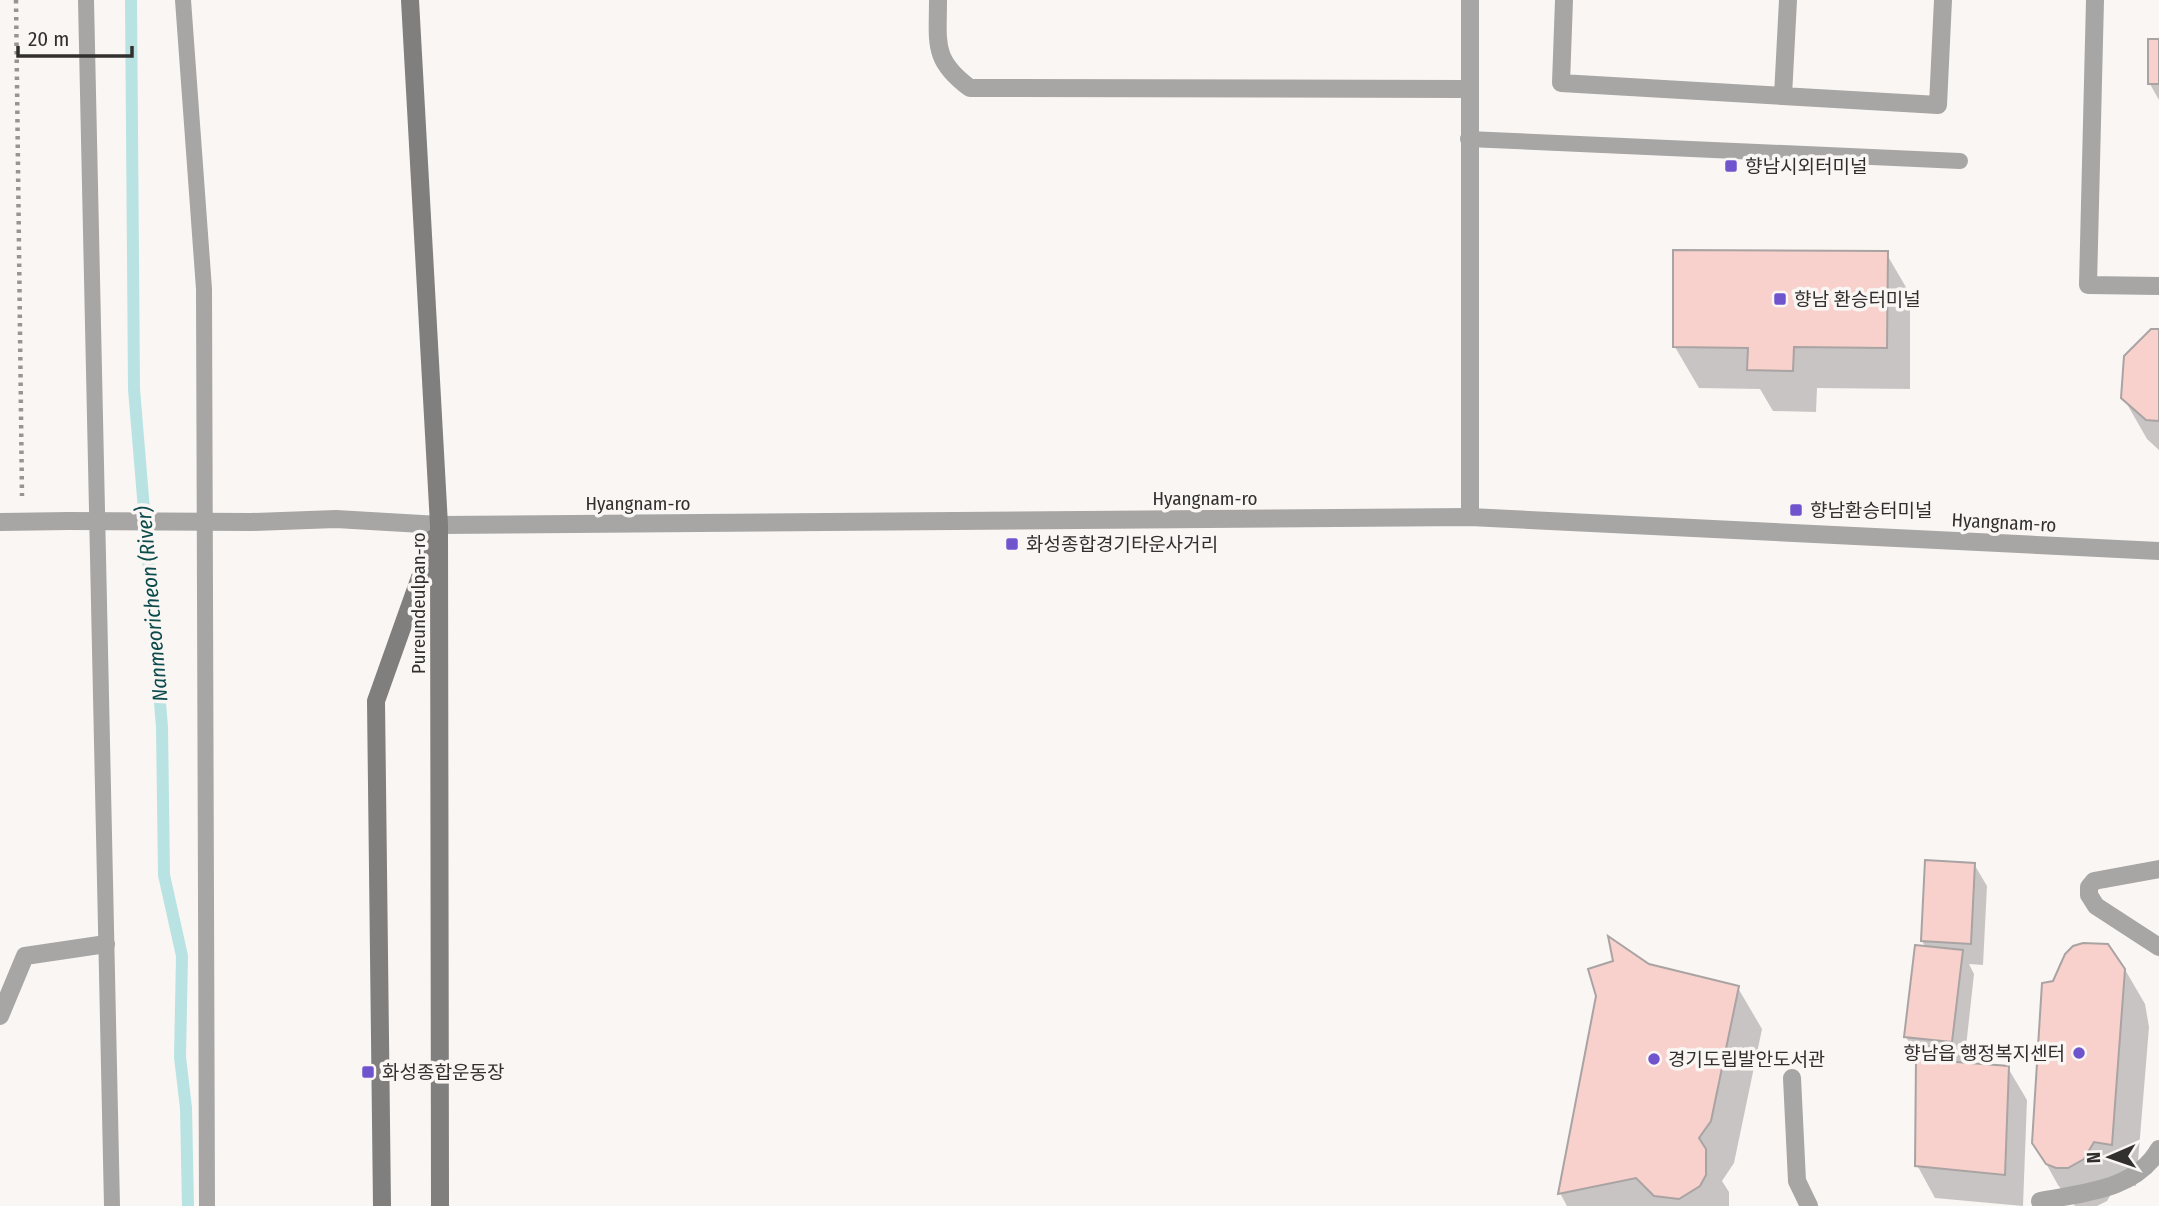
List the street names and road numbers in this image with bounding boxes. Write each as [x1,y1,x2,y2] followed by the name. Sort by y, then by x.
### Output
[1152,487,1258,510] street label: Hyangnam-ro
[585,492,691,515] street label: Hyangnam-ro
[1951,508,2057,537] street label: Hyangnam-ro
[407,532,430,674] street label: Pureundeulpan-ro

